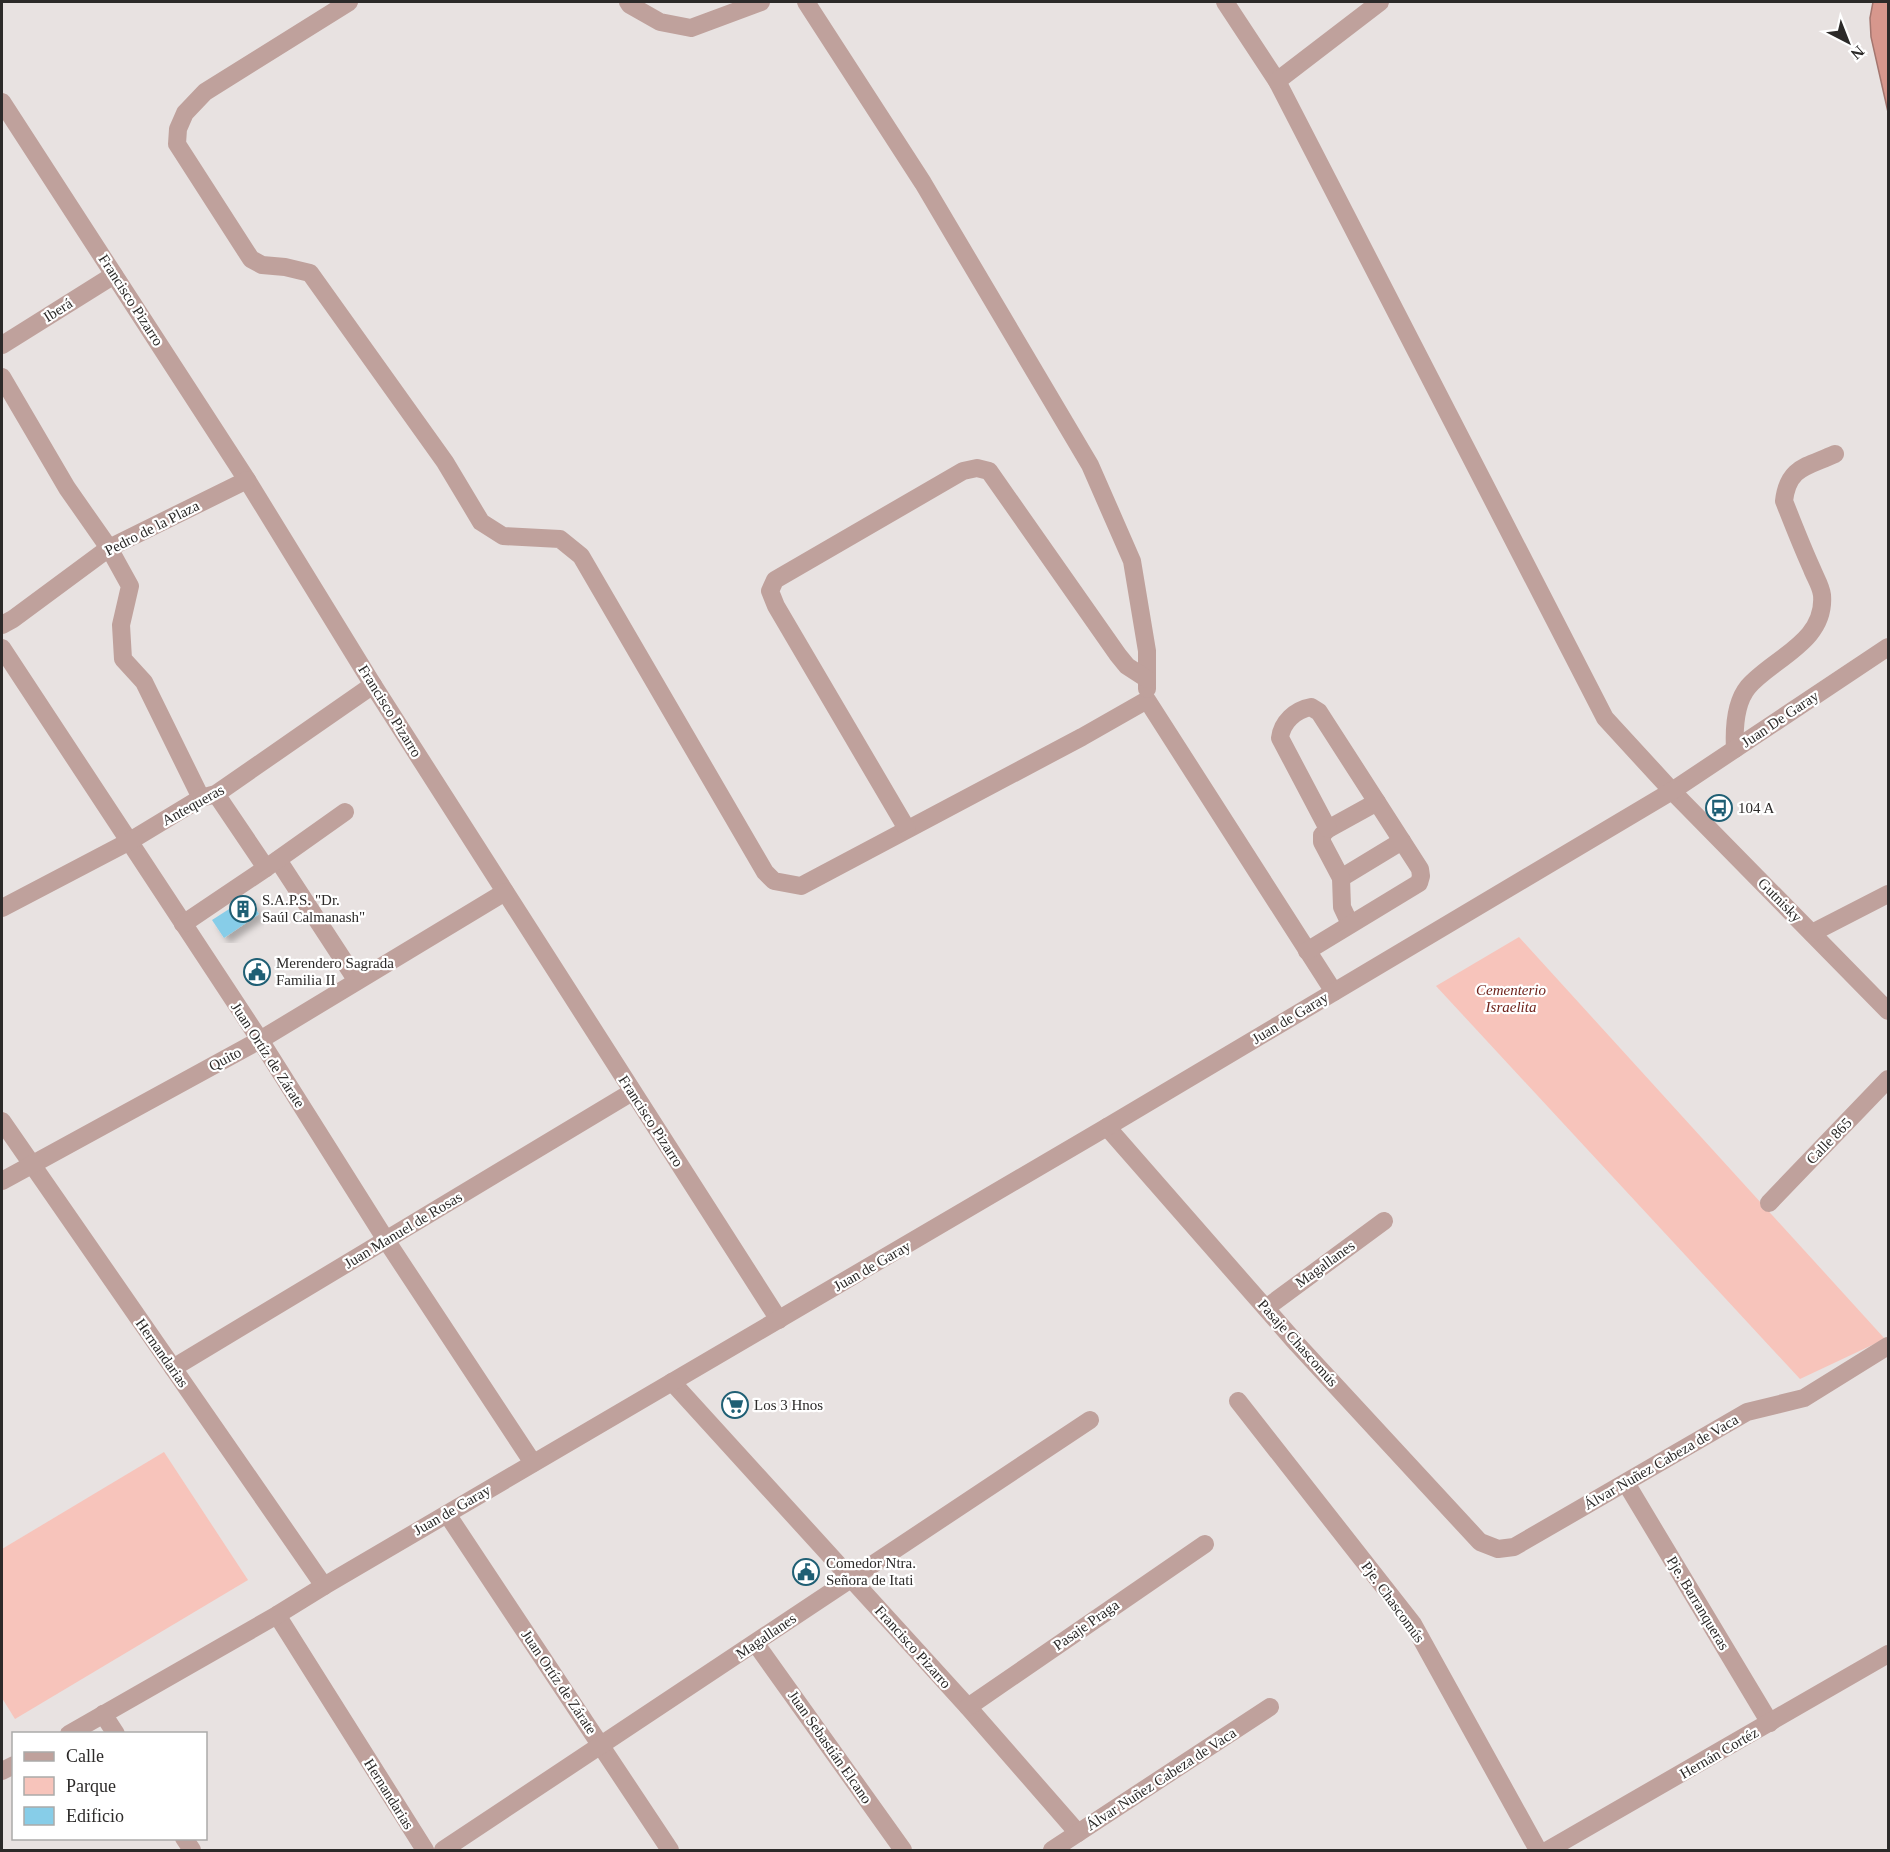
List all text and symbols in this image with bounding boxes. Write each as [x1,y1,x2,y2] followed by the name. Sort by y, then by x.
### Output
[1818,12,1878,72] north arrow
[1847,43,1868,63] text: N
[96,251,166,349] street label: Francisco Pizarro
[41,295,76,325] street label: Iberá
[102,497,202,559] street label: Pedro de la Plaza
[355,662,425,760] street label: Francisco Pizarro
[1739,687,1822,751] street label: Juan De Garay
[159,781,227,829] street label: Antequeras
[1704,793,1734,823] bus stop icon: 104 A
[1738,800,1774,816] place label: 104 A
[1755,875,1805,925] street label: Gutnisky
[262,892,365,925] place label: S.A.P.S. "Dr. Saúl Calmanash"
[228,894,258,924] building icon: S.A.P.S. "Dr. Saúl Calmanash"
[276,955,394,988] place label: Merendero Sagrada Familia II
[242,957,272,987] public building icon: Merendero Sagrada Familia II
[1476,982,1546,1015] park label: Cementerio Israelita
[1249,989,1331,1047] street label: Juan de Garay
[228,999,308,1111] street label: Juan Ortíz de Zárate
[206,1044,244,1074] street label: Quito
[616,1072,686,1170] street label: Francisco Pizarro
[1803,1115,1855,1167] street label: Calle 865
[341,1188,465,1272] street label: Juan Manuel de Rosas
[831,1237,914,1294] street label: Juan de Garay
[1292,1237,1358,1291] street label: Magallanes
[1255,1296,1341,1390] street label: Pasaje Chascomús
[133,1316,192,1390] street label: Hernandarias
[720,1390,750,1420] supermarket icon: Los 3 Hnos
[754,1397,823,1413] place label: Los 3 Hnos
[1581,1411,1741,1513] street label: Álvar Nuñez Cabeza de Vaca
[411,1481,494,1538] street label: Juan de Garay
[1664,1553,1732,1653] street label: Pje. Barranqueras
[826,1555,916,1588] place label: Comedor Ntra. Señora de Itati
[791,1557,821,1587] public building icon: Comedor Ntra. Señora de Itati
[1358,1559,1428,1646] street label: Pje. Chascomús
[1050,1596,1122,1653] street label: Pasaje Praga
[872,1602,954,1692] street label: Francisco Pizarro
[733,1610,799,1662] street label: Magallanes
[518,1627,600,1737] street label: Juan Ortíz de Zárate
[785,1687,875,1807] street label: Juan Sebastián Elcano
[1083,1724,1239,1833] street label: Álvar Nuñez Cabeza de Vaca
[1677,1724,1761,1782] street label: Hernán Cortéz
[12,1732,207,1840] legend
[66,1746,104,1766] text: Calle
[361,1756,417,1832] street label: Hernandarias
[66,1776,116,1796] text: Parque
[66,1806,124,1826] text: Edificio

